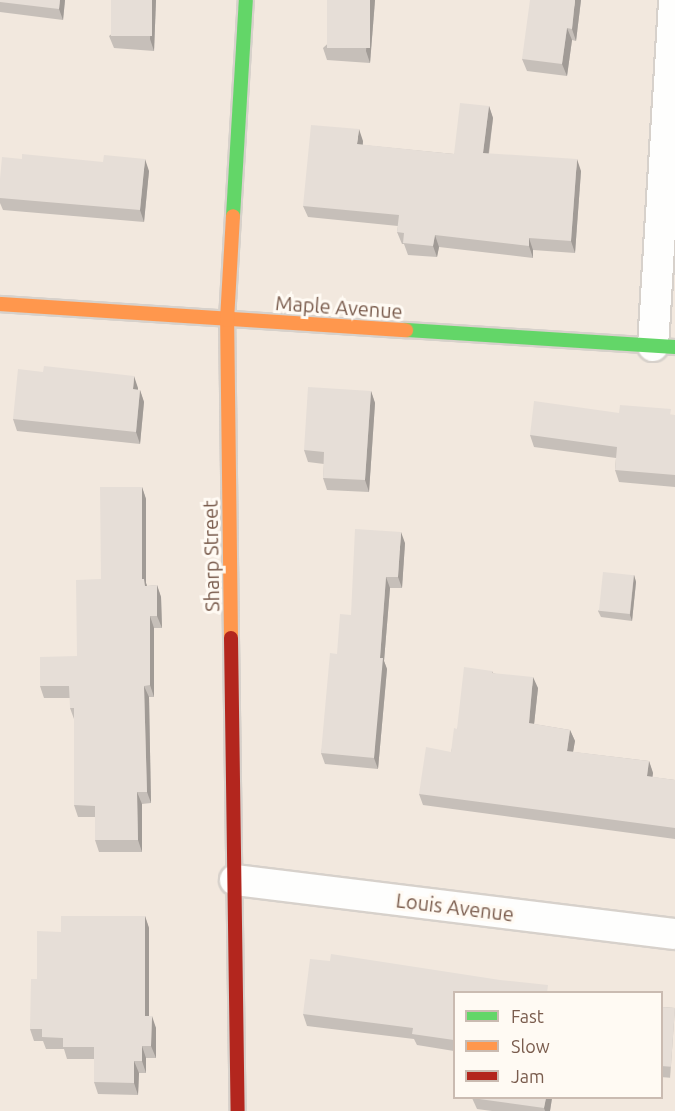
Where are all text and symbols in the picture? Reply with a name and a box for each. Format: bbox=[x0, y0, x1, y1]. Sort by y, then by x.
street label: Maple Avenue bbox=[275, 291, 403, 323]
street label: Sharp Street bbox=[198, 500, 224, 612]
street label: Louis Avenue bbox=[395, 888, 515, 926]
legend bbox=[453, 991, 663, 1099]
text: Fast bbox=[511, 1006, 544, 1026]
text: Slow bbox=[511, 1036, 550, 1056]
text: Jam bbox=[511, 1066, 545, 1086]

